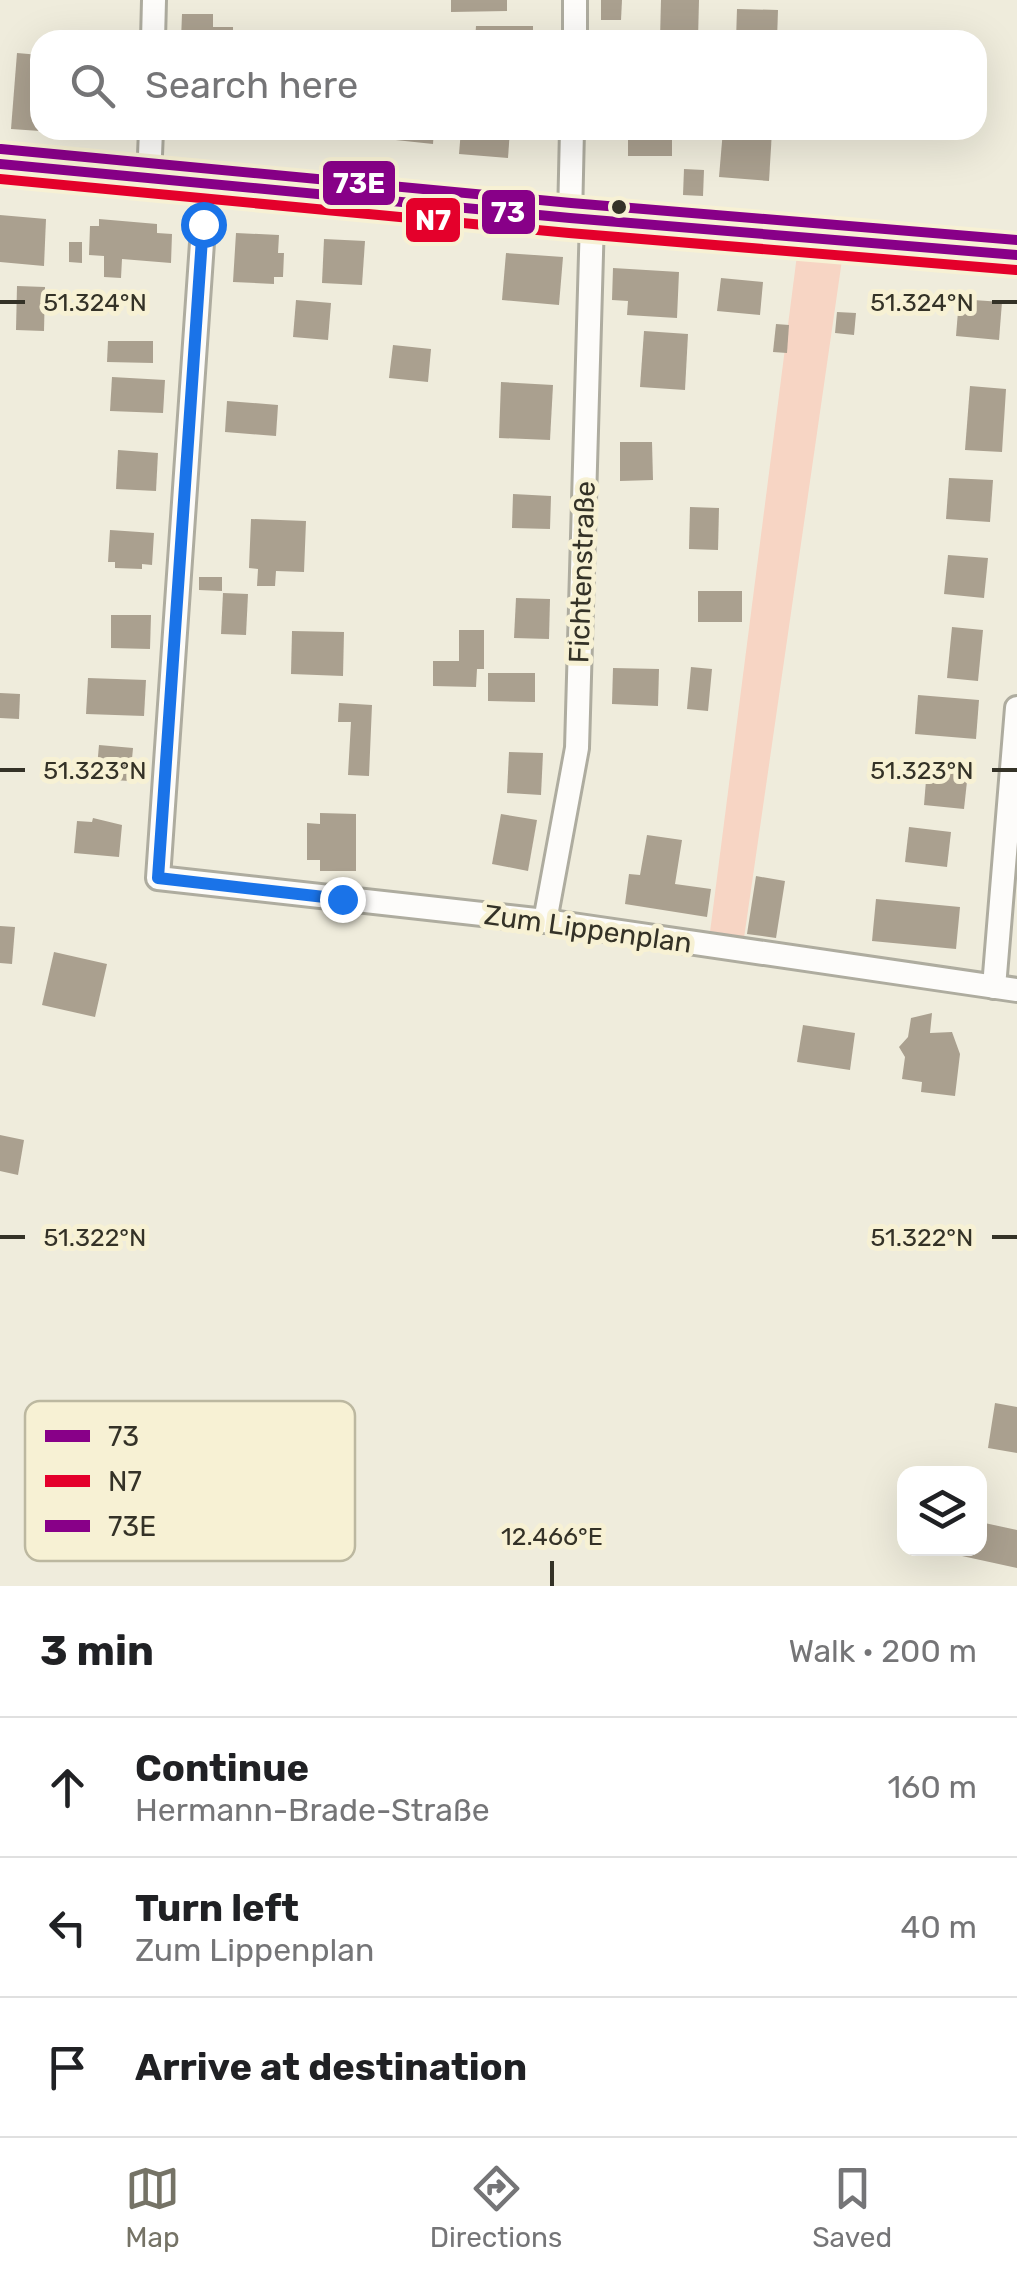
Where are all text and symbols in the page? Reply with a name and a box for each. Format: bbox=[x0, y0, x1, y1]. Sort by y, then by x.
search box bbox=[30, 30, 987, 140]
icon: search bbox=[65, 58, 120, 113]
text: Search here bbox=[145, 62, 358, 108]
line badge: 73E bbox=[321, 159, 397, 207]
text: 73E bbox=[333, 167, 385, 200]
line badge: 73 bbox=[480, 188, 537, 236]
line badge: N7 bbox=[404, 196, 462, 244]
text: 73 bbox=[491, 196, 525, 229]
unlabelled marker bbox=[609, 197, 629, 217]
route start bbox=[181, 202, 227, 248]
text: N7 bbox=[415, 204, 451, 237]
text: 51.324°N bbox=[43, 288, 147, 317]
text: 51.324°N bbox=[870, 288, 974, 317]
street label: Fichtenstraße bbox=[562, 480, 602, 664]
text: 51.323°N bbox=[43, 756, 147, 785]
text: 51.323°N bbox=[870, 756, 974, 785]
route end bbox=[320, 877, 366, 923]
street label: Zum Lippenplan bbox=[482, 898, 694, 960]
text: 51.322°N bbox=[44, 1223, 146, 1252]
text: 51.322°N bbox=[871, 1223, 973, 1252]
legend bbox=[25, 1401, 355, 1561]
text: 73 bbox=[108, 1420, 139, 1453]
text: N7 bbox=[108, 1465, 142, 1498]
map controls bbox=[897, 1466, 987, 1556]
button: layers bbox=[897, 1466, 987, 1556]
text: 73E bbox=[108, 1510, 156, 1543]
text: 12.466°E bbox=[501, 1522, 603, 1551]
text: 3 min bbox=[40, 1626, 154, 1676]
text: Walk · 200 m bbox=[788, 1632, 977, 1670]
text: Continue bbox=[135, 1745, 309, 1791]
icon: ahead bbox=[40, 1760, 95, 1815]
text: 160 m bbox=[887, 1768, 977, 1806]
text: Hermann-Brade-Straße bbox=[135, 1791, 490, 1829]
text: Turn left bbox=[135, 1885, 299, 1931]
icon: left bbox=[40, 1900, 95, 1955]
text: 40 m bbox=[901, 1908, 977, 1946]
text: Zum Lippenplan bbox=[135, 1931, 374, 1969]
icon: arrive bbox=[40, 2040, 95, 2095]
text: Arrive at destination bbox=[135, 2044, 527, 2090]
tab: Map bbox=[125, 2161, 180, 2254]
tab: Directions bbox=[430, 2161, 562, 2254]
tab: Saved bbox=[812, 2161, 892, 2254]

